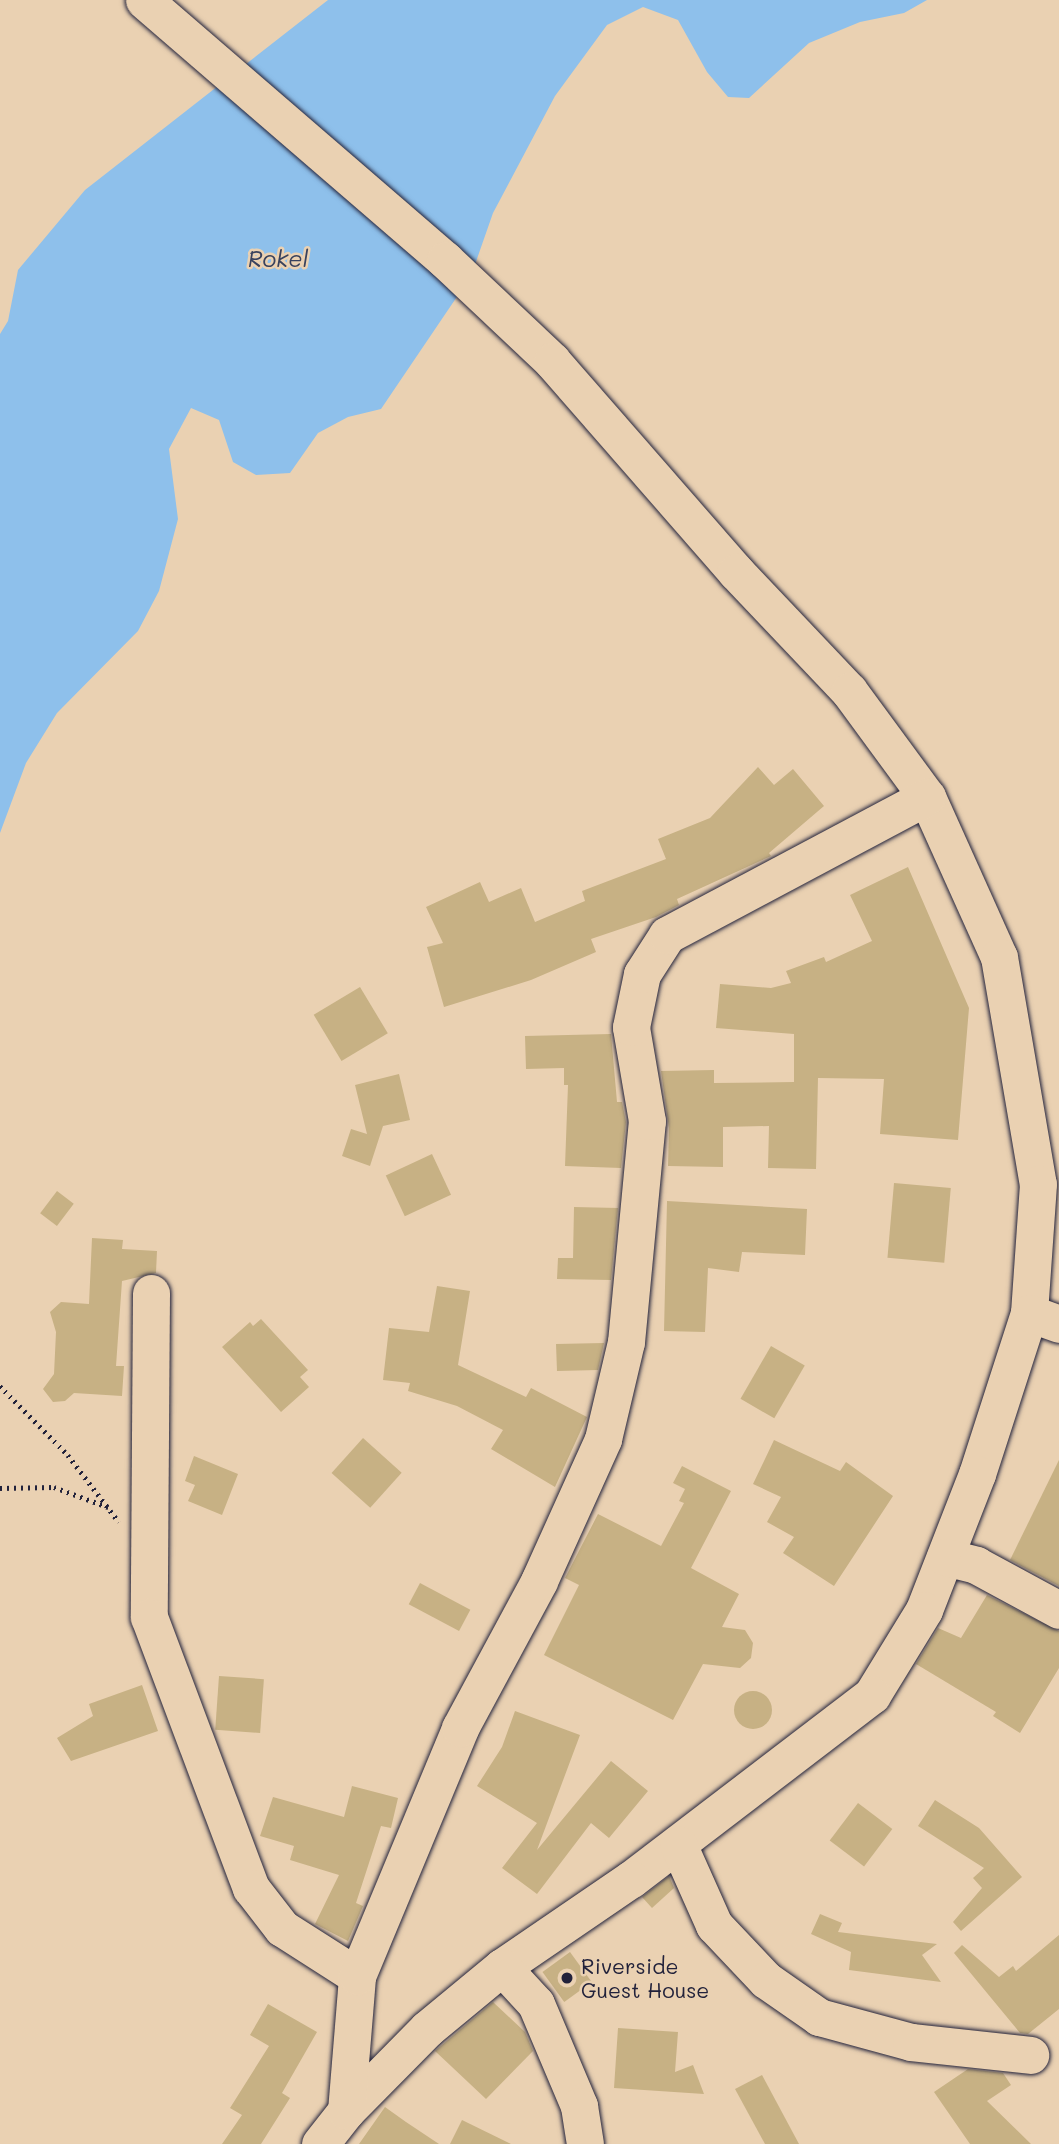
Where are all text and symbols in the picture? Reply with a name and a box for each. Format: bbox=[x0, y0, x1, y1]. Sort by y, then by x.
water label: Rokel bbox=[248, 244, 308, 272]
place label: Riverside Guest House bbox=[581, 1953, 709, 2003]
marker: Riverside Guest House bbox=[559, 1970, 575, 1986]

